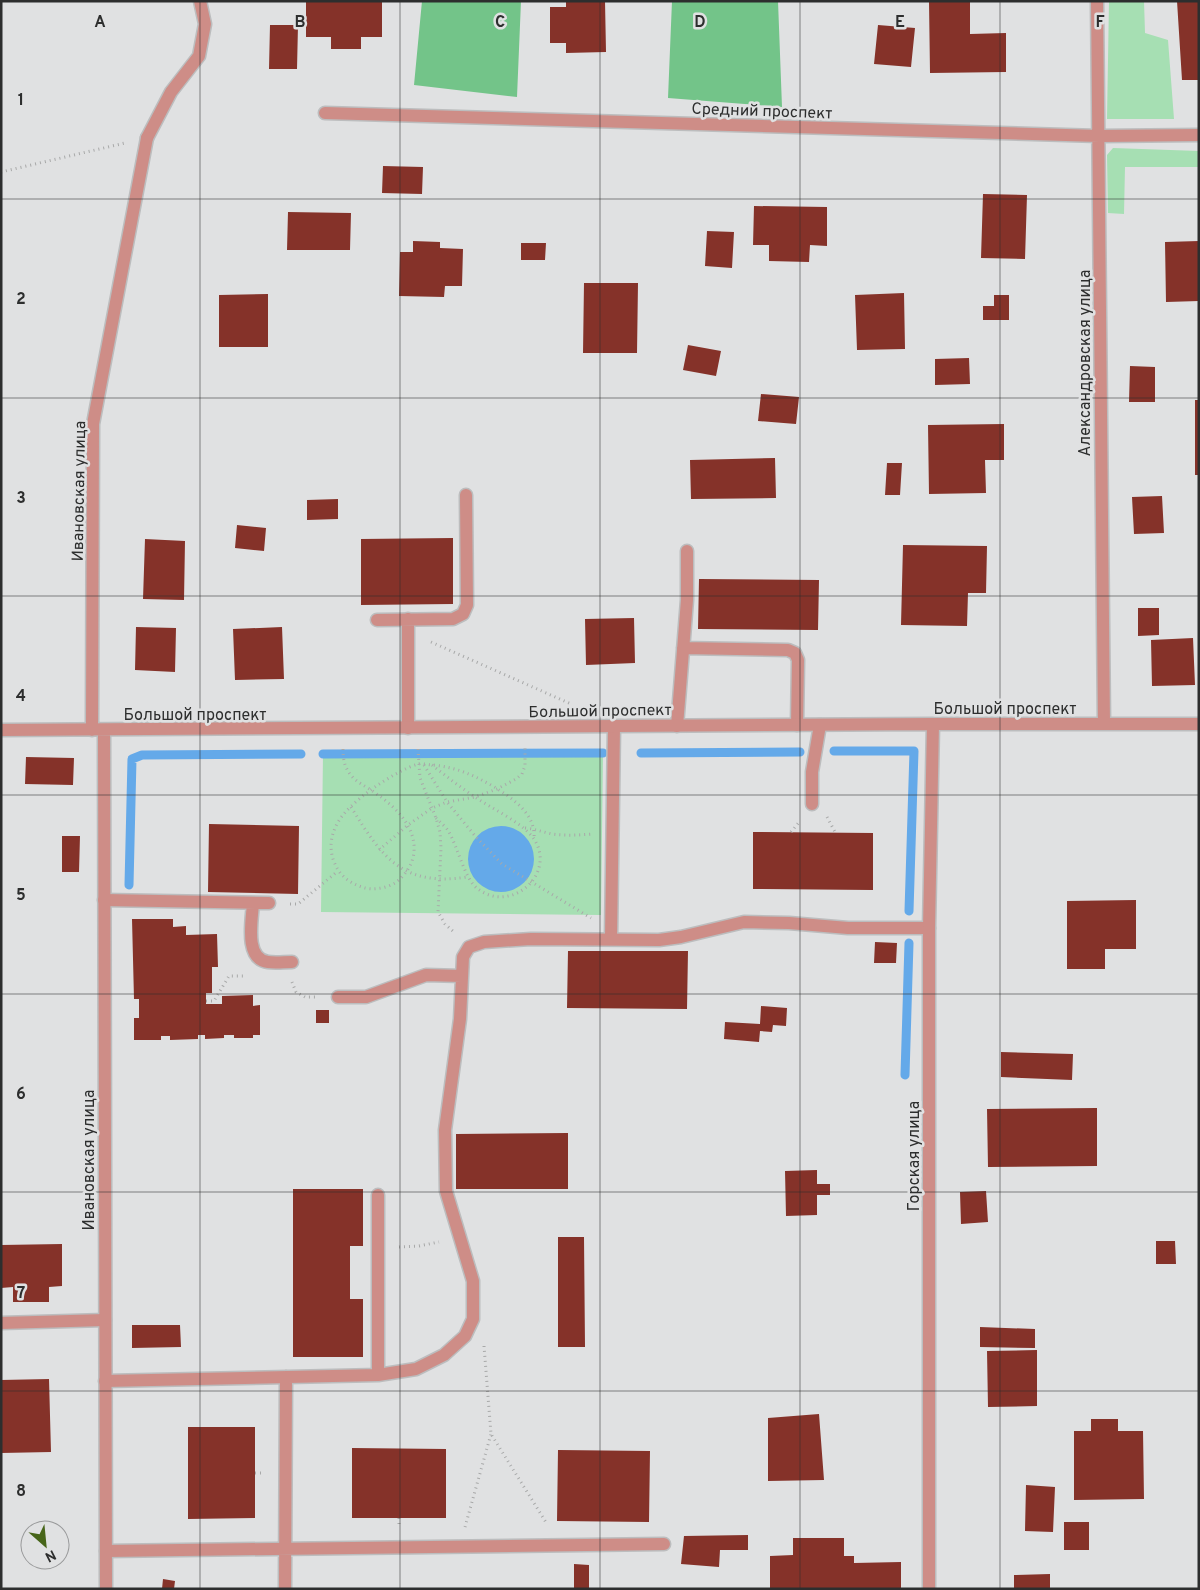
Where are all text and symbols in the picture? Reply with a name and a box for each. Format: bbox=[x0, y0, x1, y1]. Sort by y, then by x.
text: A bbox=[94, 13, 106, 33]
text: B bbox=[294, 13, 306, 33]
text: C bbox=[495, 13, 505, 33]
text: D bbox=[694, 13, 706, 33]
text: E bbox=[895, 13, 905, 33]
text: F bbox=[1095, 13, 1105, 33]
text: 1 bbox=[18, 91, 24, 111]
street label: Средний проспект bbox=[691, 100, 833, 124]
street label: Александровская улица bbox=[1076, 270, 1096, 457]
text: 2 bbox=[16, 290, 26, 310]
street label: Ивановская улица bbox=[69, 420, 91, 562]
text: 3 bbox=[16, 489, 26, 509]
text: 4 bbox=[16, 687, 26, 707]
street label: Большой проспект bbox=[933, 700, 1077, 720]
street label: Большой проспект bbox=[528, 701, 672, 723]
street label: Большой проспект bbox=[123, 706, 267, 726]
text: 5 bbox=[16, 886, 26, 906]
text: 6 bbox=[16, 1085, 26, 1105]
street label: Ивановская улица bbox=[80, 1090, 100, 1230]
street label: Горская улица bbox=[905, 1101, 925, 1211]
text: 7 bbox=[17, 1284, 25, 1304]
text: 8 bbox=[16, 1482, 26, 1502]
north arrow bbox=[20, 1520, 70, 1570]
text: N bbox=[42, 1545, 59, 1565]

